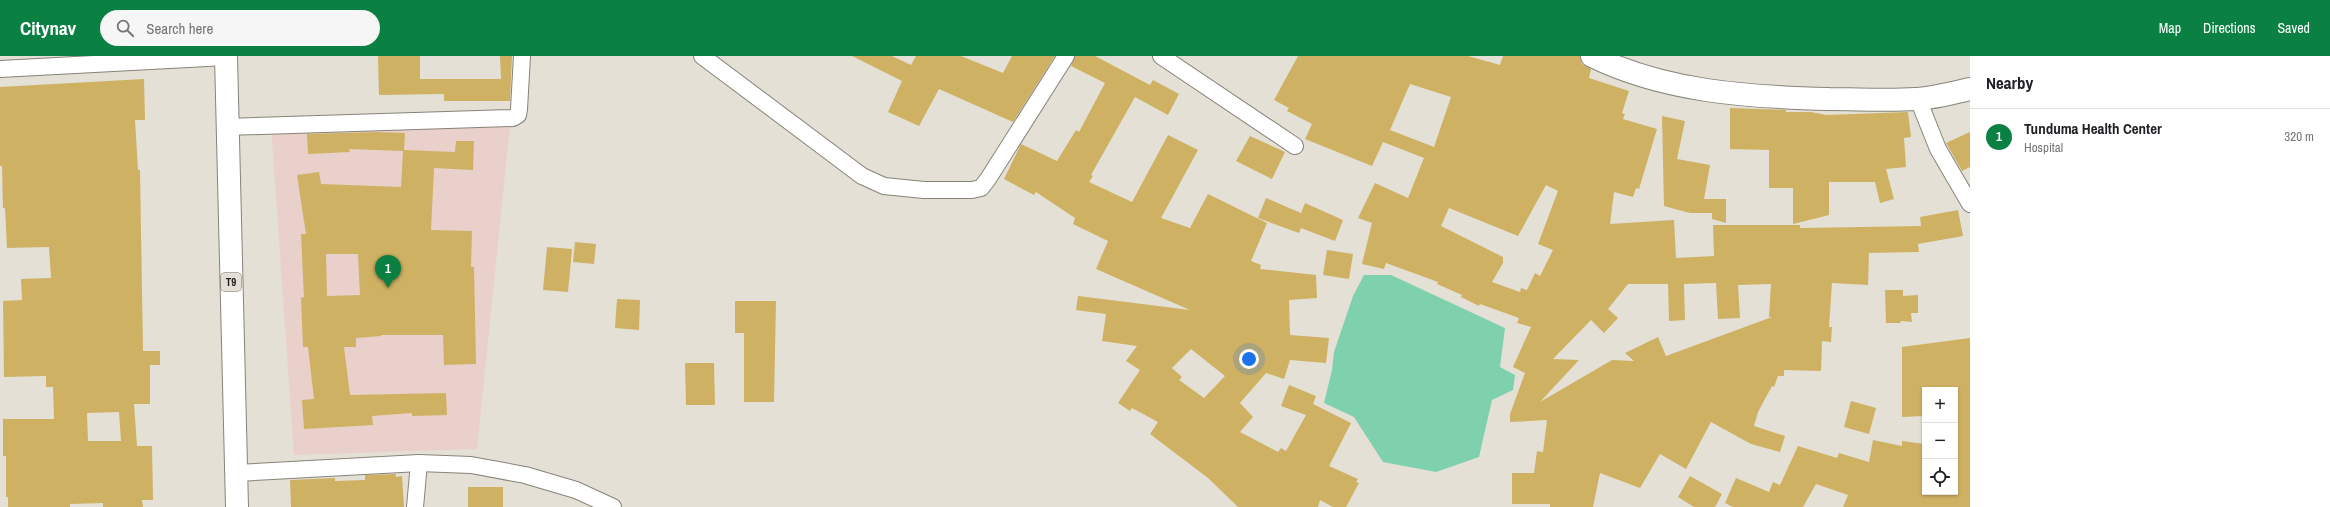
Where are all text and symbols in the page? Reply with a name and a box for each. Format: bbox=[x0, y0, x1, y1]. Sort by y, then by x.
search box bbox=[100, 10, 380, 46]
text: Citynav bbox=[20, 15, 76, 41]
icon: search bbox=[114, 17, 136, 39]
text: Search here bbox=[146, 18, 213, 39]
text: Map bbox=[2159, 19, 2181, 37]
text: Directions bbox=[2203, 19, 2255, 37]
text: Saved bbox=[2277, 19, 2310, 37]
text: Nearby bbox=[1986, 71, 2033, 94]
text: Tunduma Health Center bbox=[2024, 118, 2162, 139]
text: 1 bbox=[1996, 128, 2002, 145]
text: 320 m bbox=[2284, 128, 2314, 145]
text: Hospital bbox=[2024, 139, 2063, 156]
pin: 1 bbox=[375, 255, 401, 288]
road number: T9 bbox=[221, 273, 241, 291]
your location bbox=[1239, 349, 1259, 369]
map controls bbox=[1922, 387, 1958, 495]
button: + bbox=[1922, 387, 1958, 423]
button: − bbox=[1922, 423, 1958, 459]
button: locate bbox=[1922, 459, 1958, 495]

